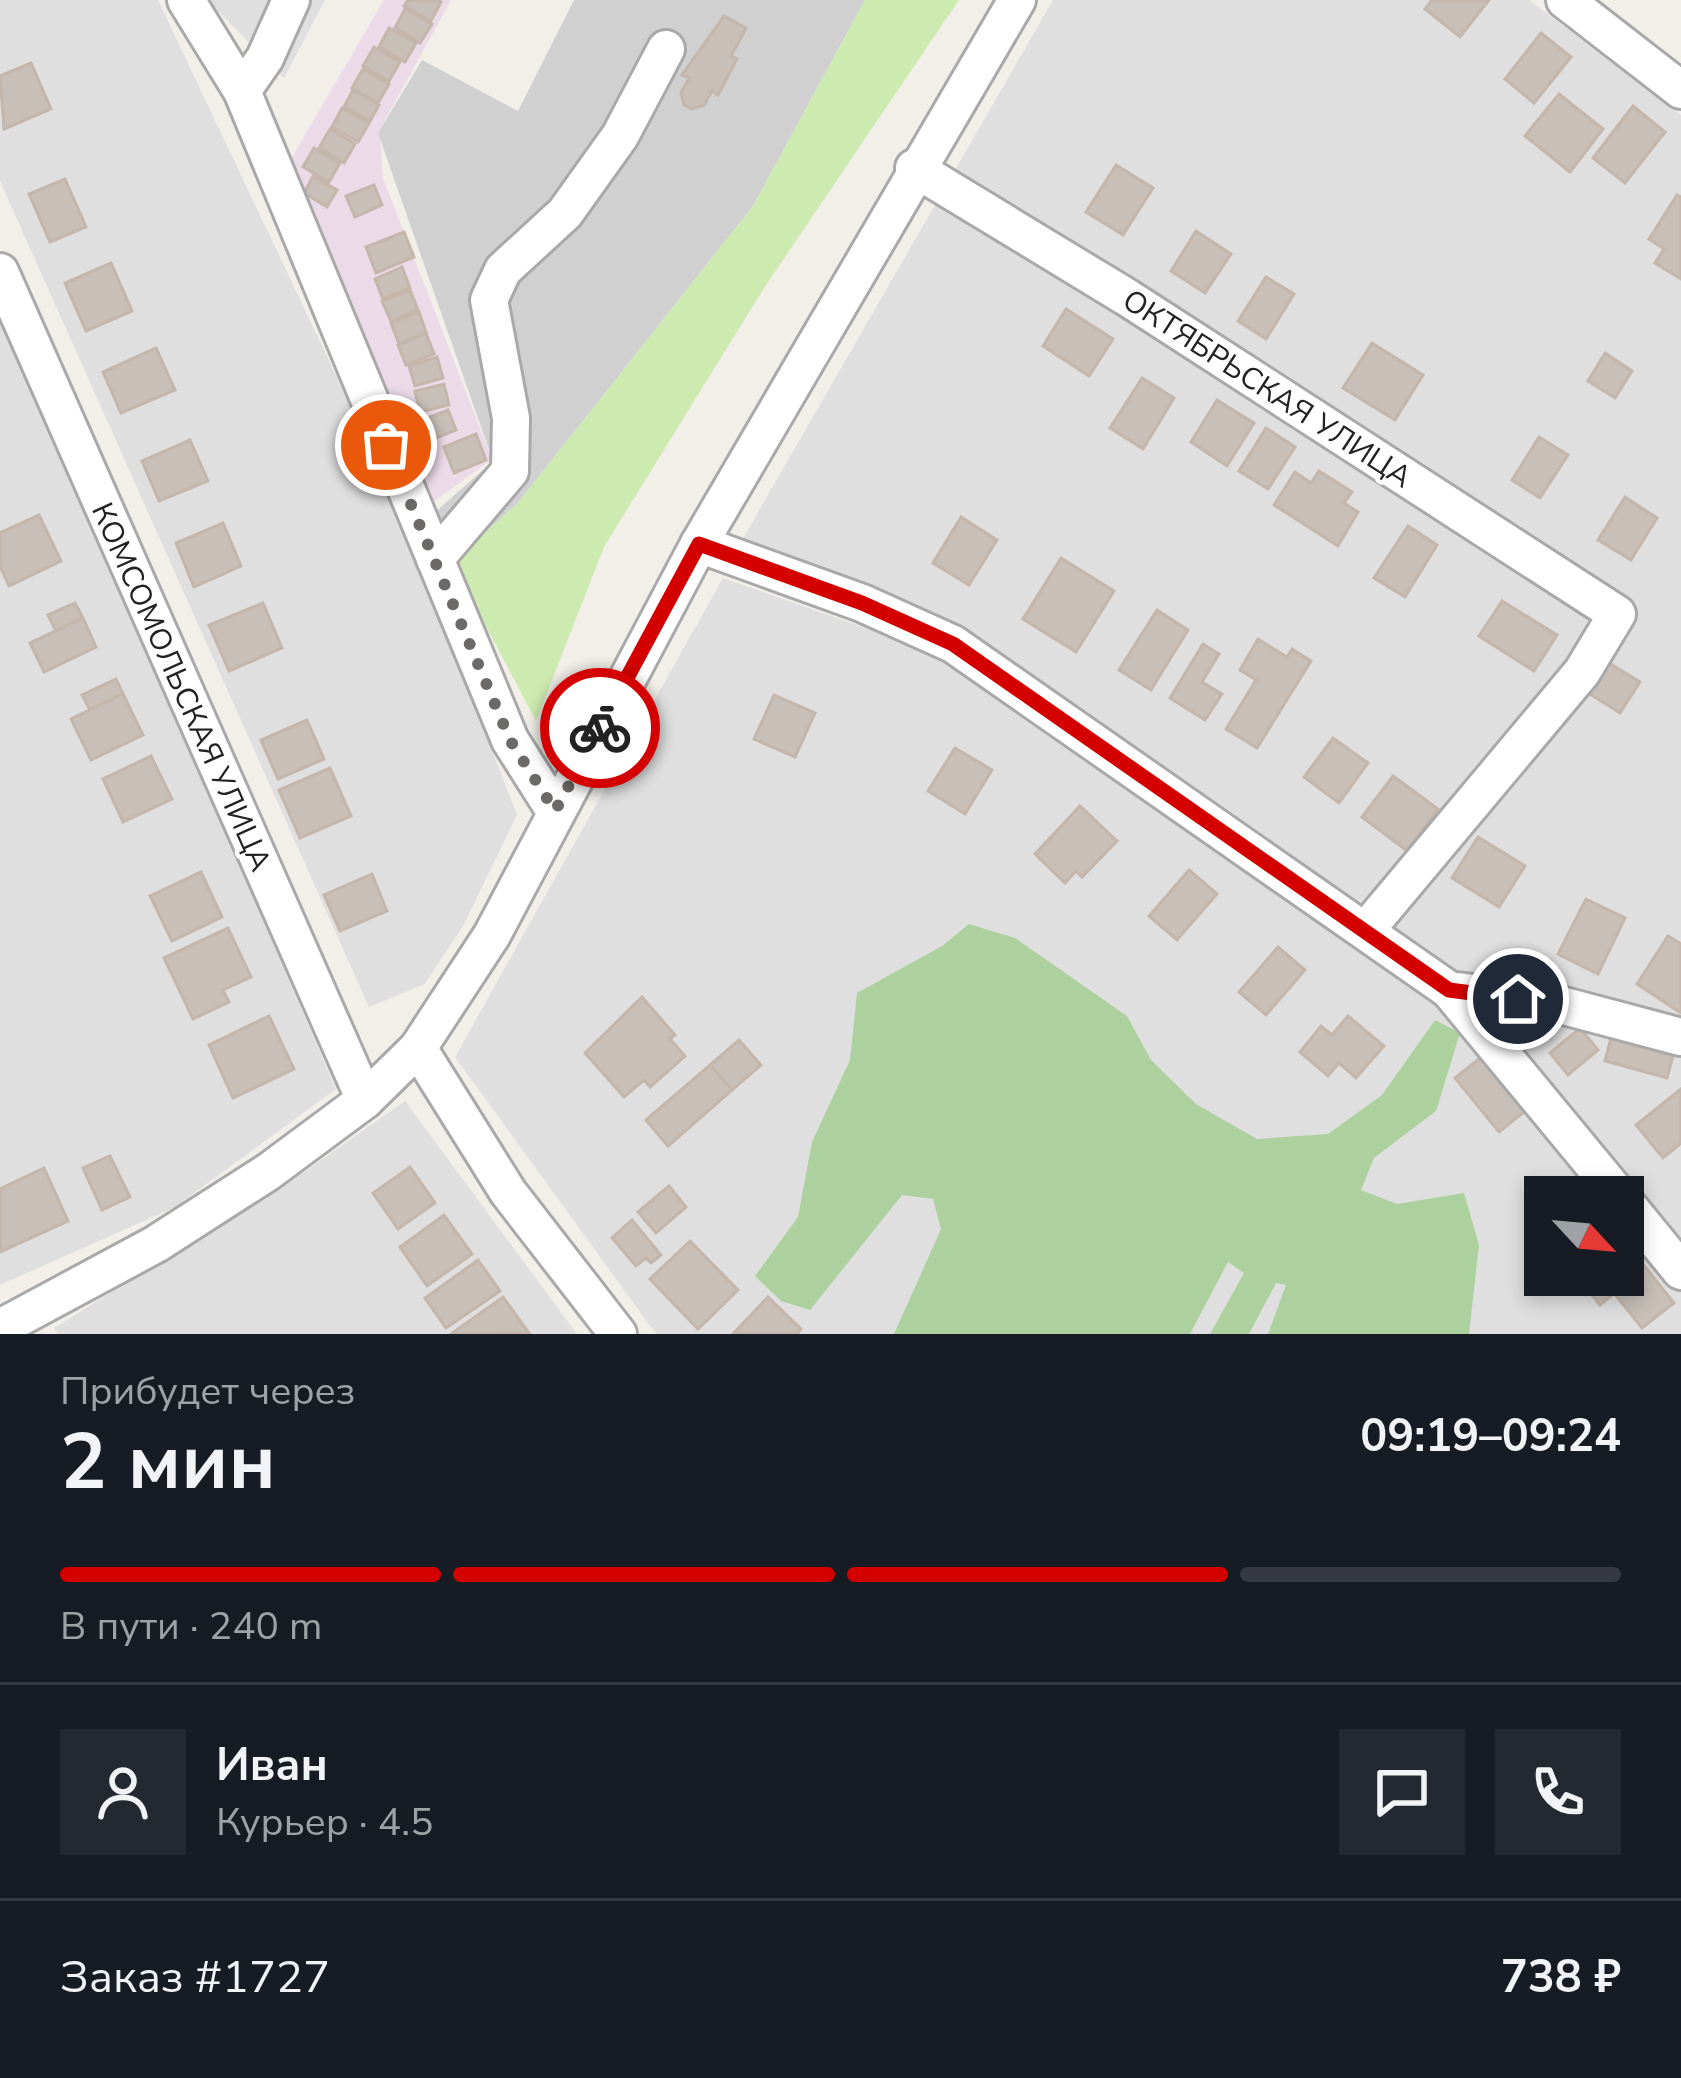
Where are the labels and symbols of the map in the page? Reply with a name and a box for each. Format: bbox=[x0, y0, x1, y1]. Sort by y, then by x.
street label: ОКТЯБРЬСКАЯ УЛИЦА bbox=[1115, 280, 1420, 498]
pin bbox=[335, 394, 437, 496]
street label: КОМСОМОЛЬСКАЯ УЛИЦА bbox=[81, 496, 281, 878]
courier bbox=[540, 668, 660, 788]
pin bbox=[1467, 948, 1569, 1050]
north arrow bbox=[1524, 1176, 1644, 1296]

